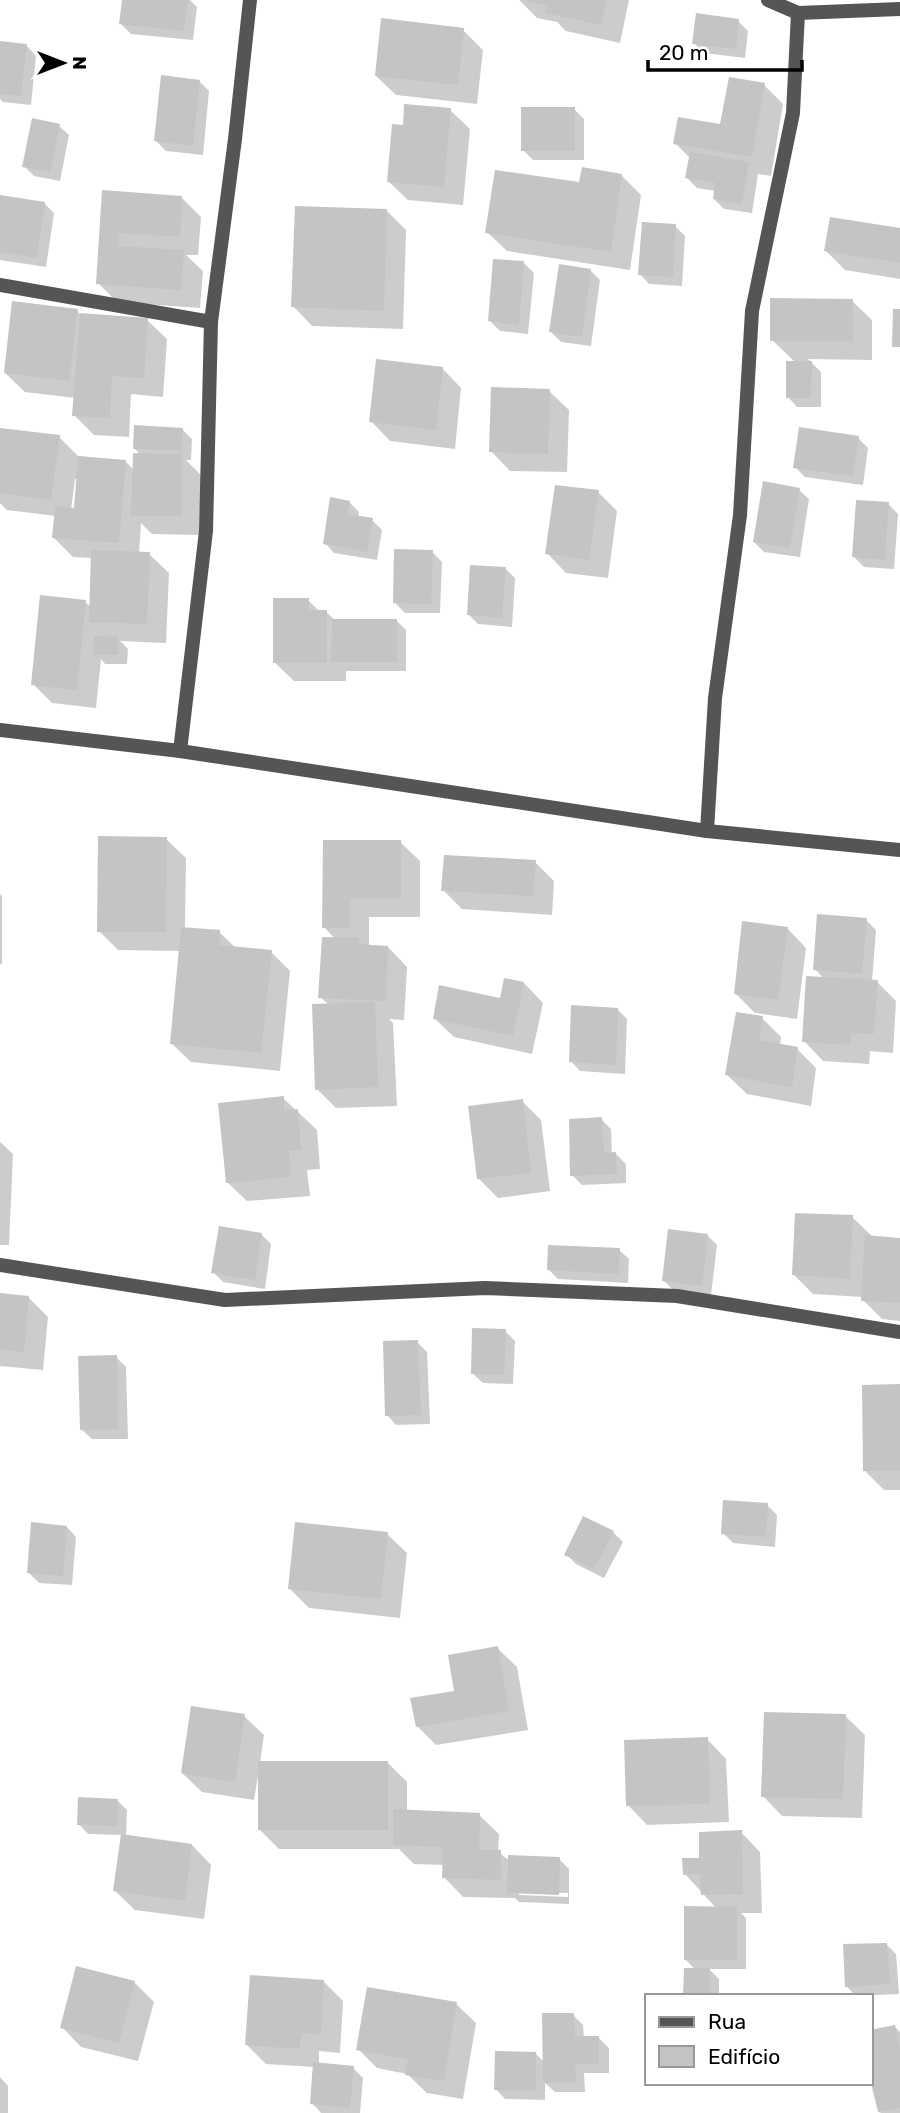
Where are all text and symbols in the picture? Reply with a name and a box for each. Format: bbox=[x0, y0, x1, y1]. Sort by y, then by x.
north arrow bbox=[28, 28, 98, 98]
scale bar bbox=[648, 28, 802, 72]
text: 20 m bbox=[659, 40, 708, 65]
text: N bbox=[68, 56, 91, 70]
legend bbox=[645, 1994, 872, 2085]
text: Rua bbox=[708, 2009, 746, 2034]
text: Edifício bbox=[708, 2044, 780, 2069]

